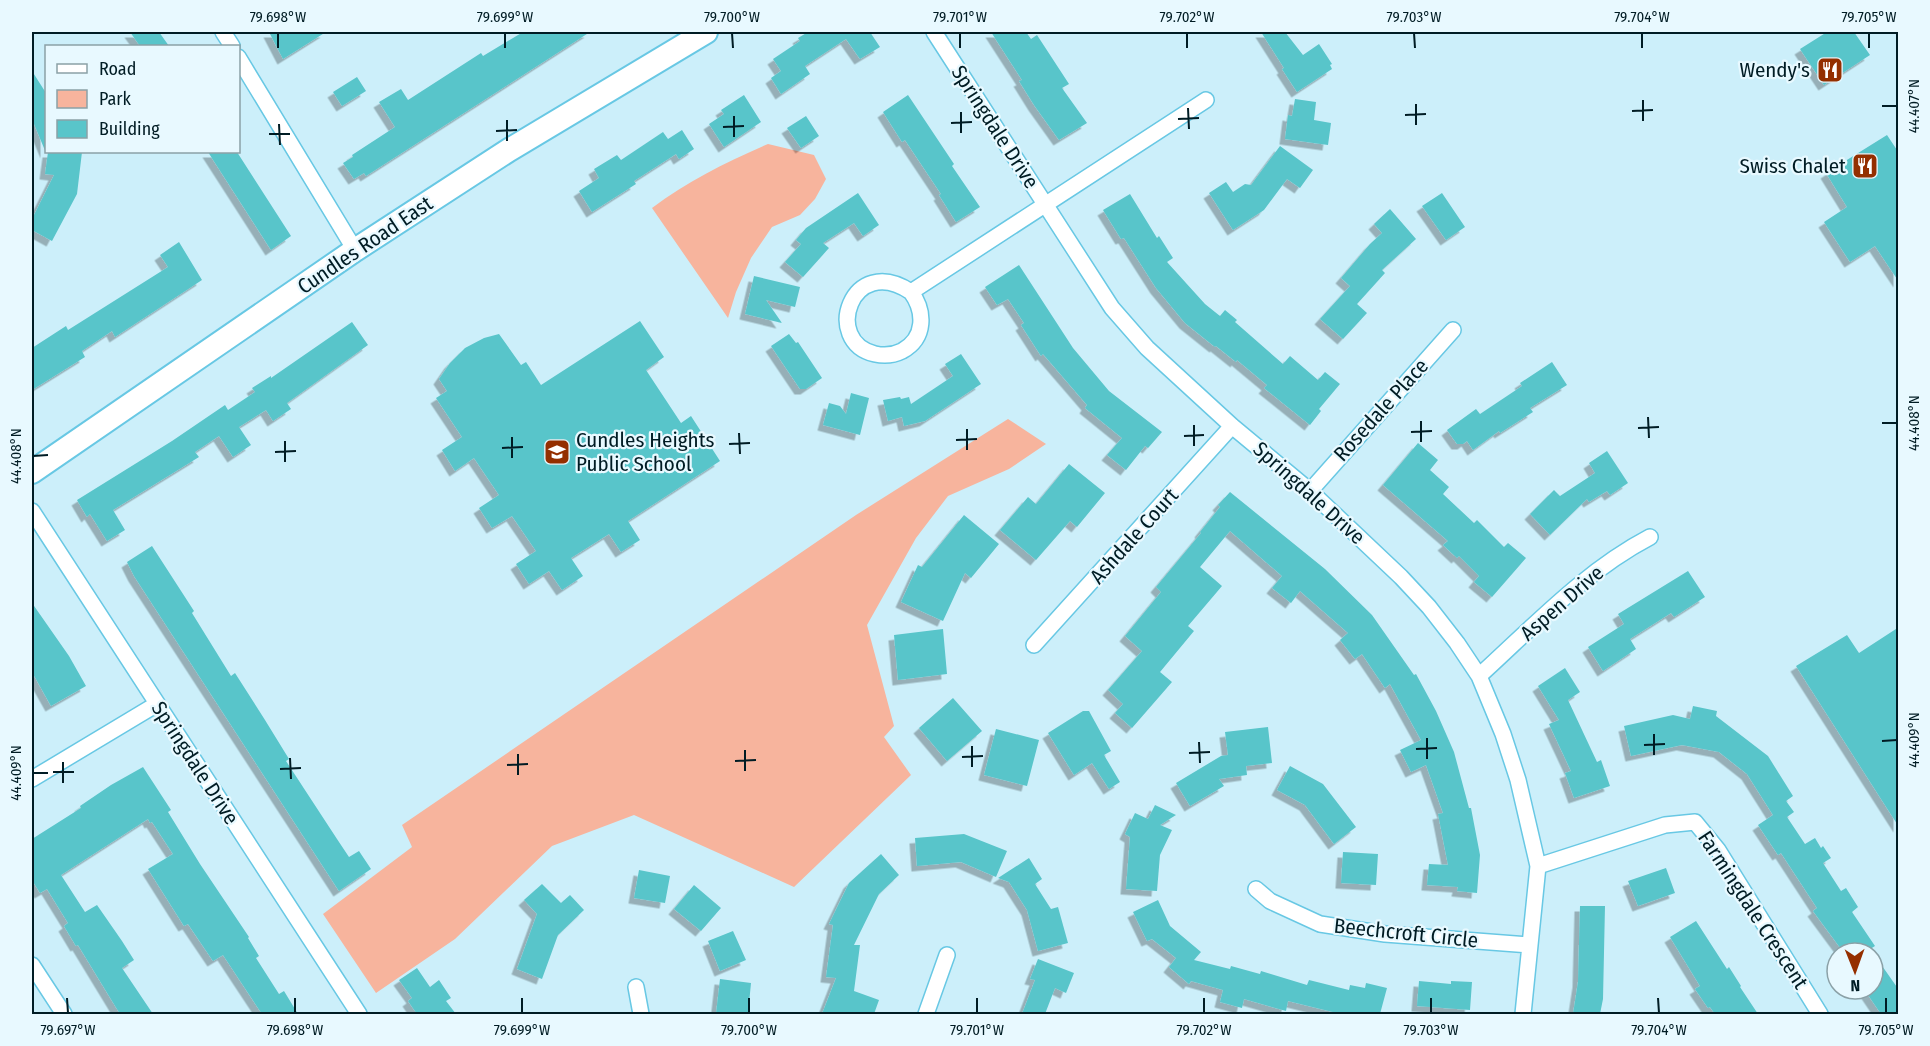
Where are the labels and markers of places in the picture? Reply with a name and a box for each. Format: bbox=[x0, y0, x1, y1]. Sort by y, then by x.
restaurant icon: Wendy's bbox=[1815, 55, 1845, 85]
place label: Wendy's bbox=[1739, 57, 1810, 83]
restaurant icon: Swiss Chalet bbox=[1850, 151, 1880, 181]
place label: Swiss Chalet bbox=[1740, 153, 1846, 179]
place label: Cundles Heights Public School bbox=[576, 427, 715, 477]
school or university icon: Cundles Heights Public School bbox=[542, 437, 572, 467]

